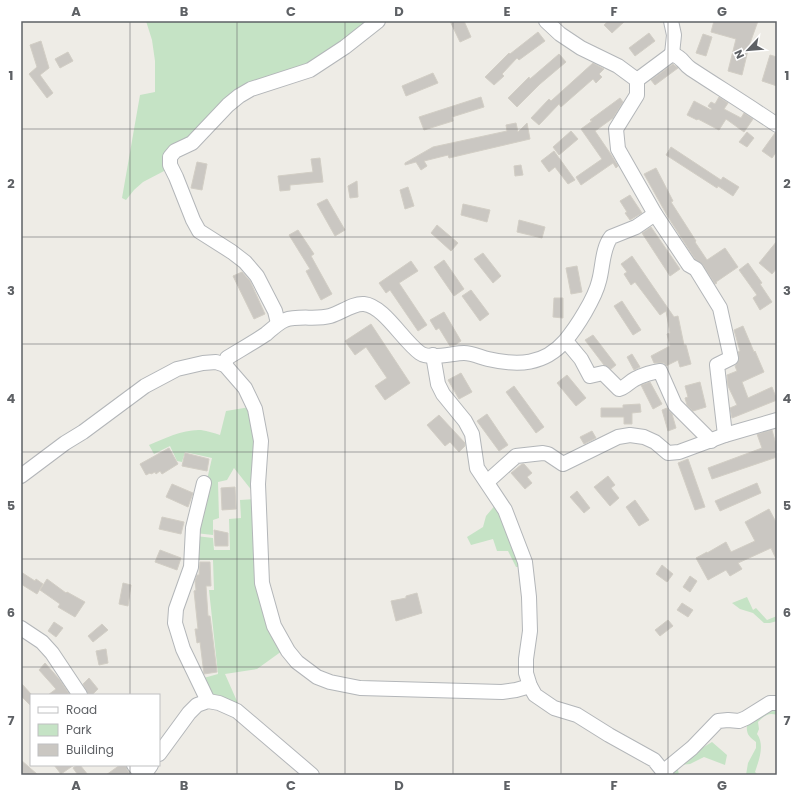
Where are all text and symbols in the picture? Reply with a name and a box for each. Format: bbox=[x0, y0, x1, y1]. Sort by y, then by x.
text: A bbox=[71, 2, 81, 21]
text: B bbox=[180, 2, 189, 21]
text: C bbox=[286, 2, 296, 21]
text: D bbox=[394, 2, 404, 21]
text: E bbox=[503, 2, 511, 21]
text: F bbox=[610, 2, 618, 21]
text: G bbox=[717, 2, 727, 21]
north arrow bbox=[728, 30, 768, 70]
text: N bbox=[730, 47, 748, 62]
text: 1 bbox=[9, 66, 13, 85]
text: 1 bbox=[785, 66, 789, 85]
text: 2 bbox=[7, 174, 15, 193]
text: 2 bbox=[783, 174, 791, 193]
text: 3 bbox=[7, 281, 15, 300]
text: 3 bbox=[783, 281, 791, 300]
text: 4 bbox=[7, 389, 16, 408]
text: 4 bbox=[783, 389, 792, 408]
text: 5 bbox=[7, 496, 15, 515]
text: 5 bbox=[783, 496, 791, 515]
text: 6 bbox=[7, 603, 15, 622]
text: 6 bbox=[783, 603, 791, 622]
legend bbox=[30, 694, 160, 766]
text: Road bbox=[66, 701, 97, 718]
text: 7 bbox=[8, 711, 15, 730]
text: 7 bbox=[784, 711, 791, 730]
text: Park bbox=[66, 721, 93, 738]
text: Building bbox=[66, 741, 114, 758]
text: A bbox=[71, 776, 81, 795]
text: B bbox=[180, 776, 189, 795]
text: C bbox=[286, 776, 296, 795]
text: D bbox=[394, 776, 404, 795]
text: E bbox=[503, 776, 511, 795]
text: F bbox=[610, 776, 618, 795]
text: G bbox=[717, 776, 727, 795]

